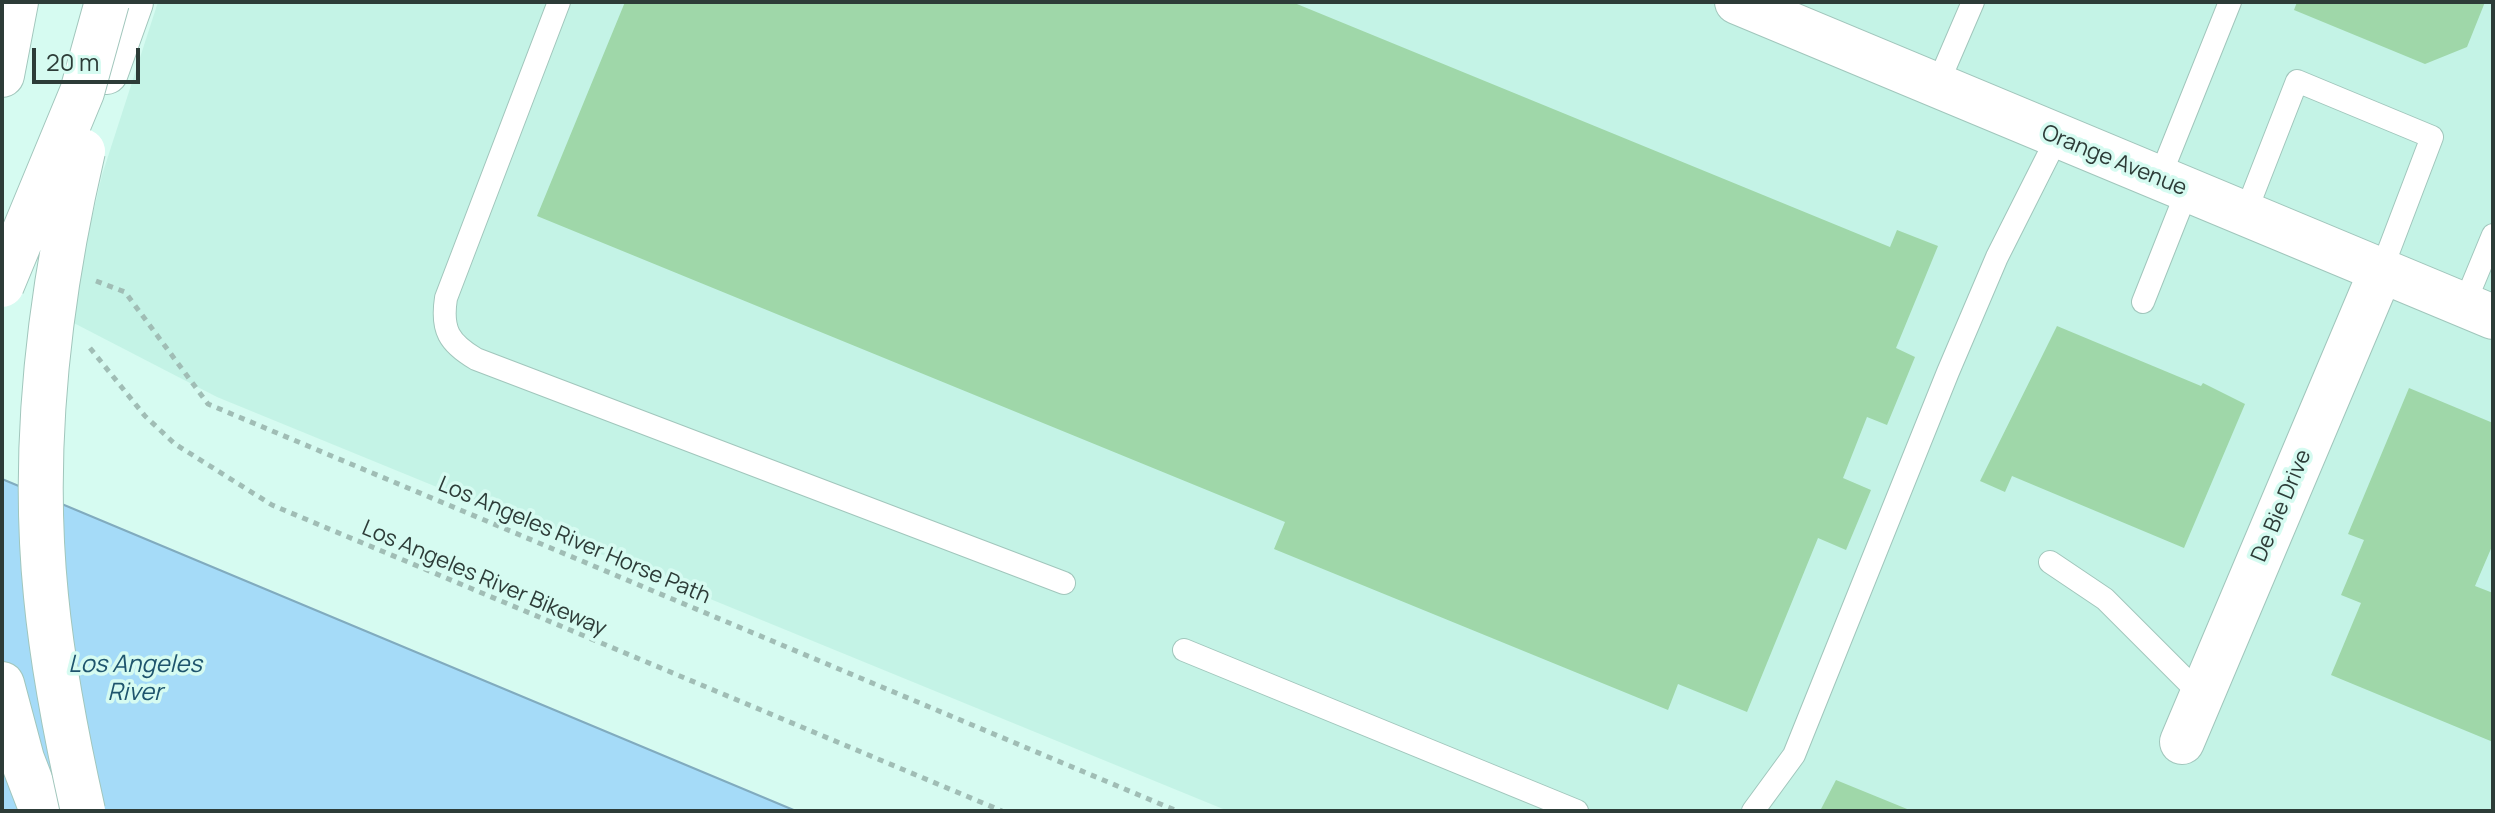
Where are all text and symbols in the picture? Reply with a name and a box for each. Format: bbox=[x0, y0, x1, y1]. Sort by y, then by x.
scale bar bbox=[36, 32, 144, 82]
text: 20 m bbox=[46, 45, 99, 78]
street label: Orange Avenue bbox=[2038, 120, 2190, 202]
street label: De Bie Drive bbox=[2247, 446, 2317, 566]
street label: Los Angeles River Horse Path bbox=[434, 472, 714, 610]
street label: Los Angeles River Bikeway bbox=[358, 515, 610, 643]
water label: Los Angeles River bbox=[68, 651, 202, 707]

